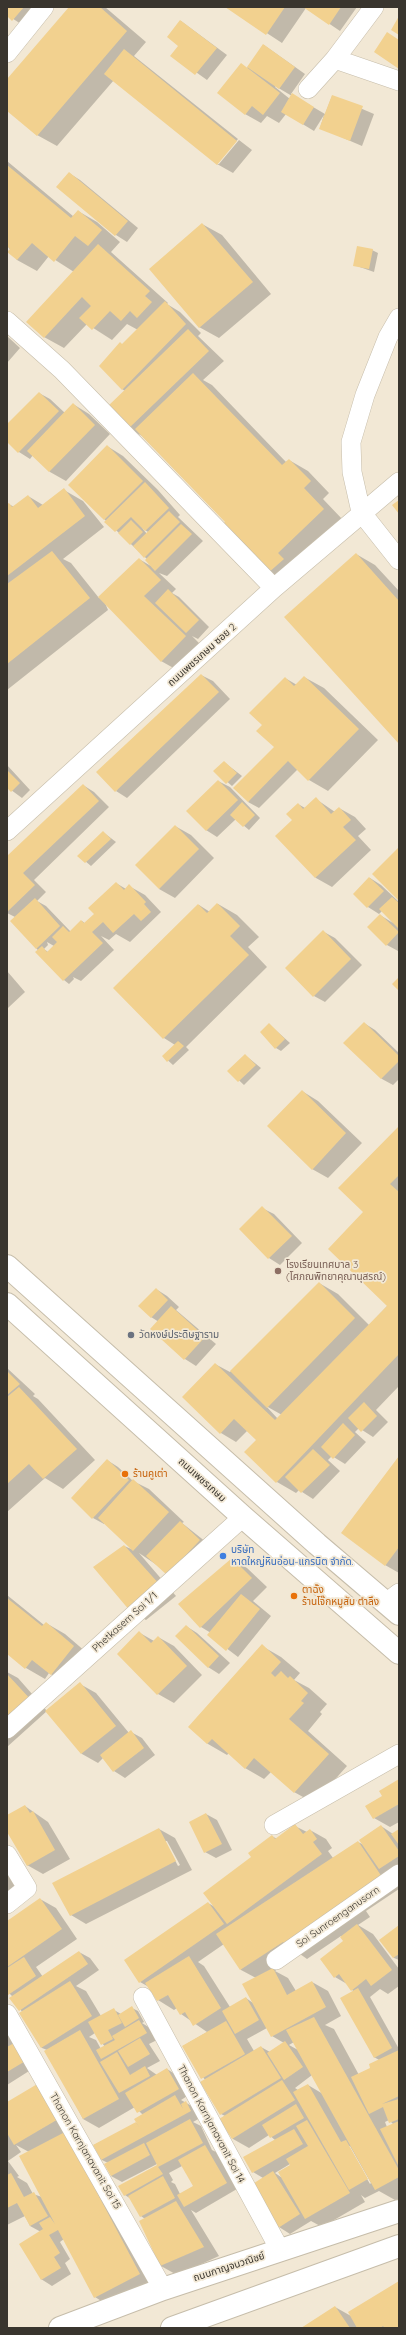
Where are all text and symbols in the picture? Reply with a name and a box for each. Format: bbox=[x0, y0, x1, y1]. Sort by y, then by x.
street label: ถนนเพชรเกษม ซอย 2 bbox=[165, 621, 239, 689]
place label: โรงเรียนเทศบาล 3 (โศภณพิทยาคุณานุสรณ์) bbox=[286, 1259, 386, 1282]
marker: โรงเรียนเทศบาล 3 (โศภณพิทยาคุณานุสรณ์) bbox=[273, 1266, 283, 1276]
place label: วัดหงษ์ประดิษฐาราม bbox=[139, 1329, 219, 1341]
marker: วัดหงษ์ประดิษฐาราม bbox=[126, 1330, 136, 1340]
street label: ถนนเพชรเกษม bbox=[176, 1456, 228, 1504]
place label: ร้านคูเต่า bbox=[133, 1468, 167, 1480]
marker: ร้านคูเต่า bbox=[120, 1469, 130, 1479]
place label: บริษัท หาดใหญ่หินอ่อน-แกรนิต จำกัด. bbox=[231, 1544, 354, 1568]
marker: บริษัท หาดใหญ่หินอ่อน-แกรนิต จำกัด. bbox=[218, 1551, 228, 1561]
place label: ตาฉั้ง ร้านโจ๊กหมูสับ ตำลึง bbox=[302, 1584, 379, 1608]
street label: Phetkasem Soi 1/1 bbox=[90, 1590, 160, 1654]
marker: ตาฉั้ง ร้านโจ๊กหมูสับ ตำลึง bbox=[289, 1591, 299, 1601]
street label: Soi Sunroenganusorn bbox=[294, 1884, 382, 1950]
street label: Thanon Karnjanavanit Soi 14 bbox=[175, 2063, 247, 2185]
street label: Thanon Karnjanavanit Soi 15 bbox=[47, 2091, 123, 2211]
street label: ถนนกาญจนวณิชย์ bbox=[192, 2250, 266, 2284]

